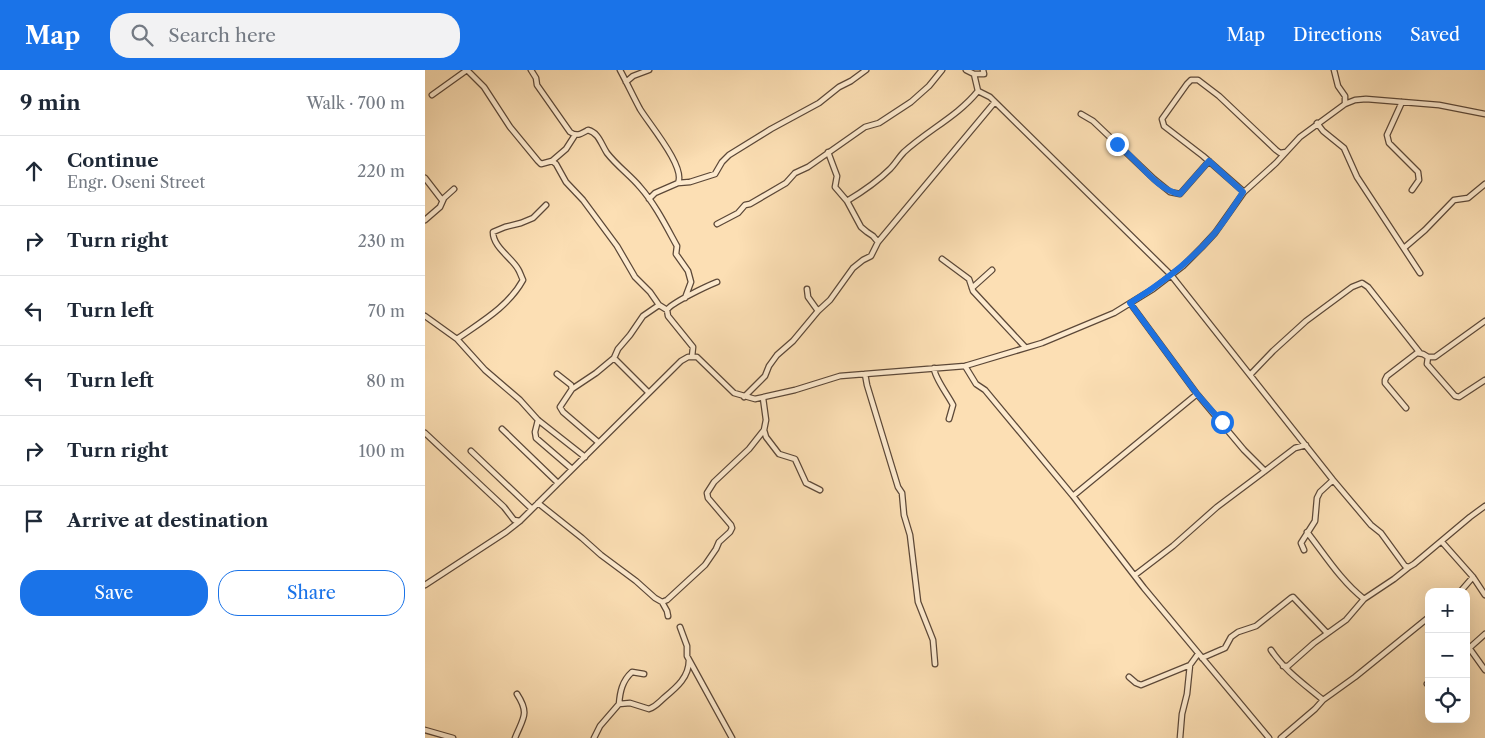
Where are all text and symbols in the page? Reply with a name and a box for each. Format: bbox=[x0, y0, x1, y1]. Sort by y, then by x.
search box bbox=[110, 13, 460, 58]
text: Map bbox=[25, 21, 80, 50]
icon: search bbox=[128, 21, 156, 49]
text: Search here bbox=[168, 24, 276, 47]
text: Map bbox=[1226, 24, 1265, 46]
text: Directions bbox=[1293, 24, 1382, 46]
text: Saved bbox=[1410, 24, 1460, 46]
text: 9 min bbox=[20, 90, 81, 115]
text: Walk · 700 m bbox=[306, 93, 405, 113]
route end bbox=[1106, 133, 1129, 156]
text: Continue bbox=[67, 149, 159, 172]
icon: ahead bbox=[20, 157, 48, 185]
text: 220 m bbox=[357, 161, 405, 181]
text: Engr. Oseni Street bbox=[67, 172, 205, 192]
icon: right bbox=[20, 227, 48, 255]
text: Turn right bbox=[67, 229, 168, 252]
text: 230 m bbox=[358, 231, 405, 251]
icon: left bbox=[20, 297, 48, 325]
text: Turn left bbox=[67, 299, 154, 322]
text: 70 m bbox=[368, 301, 405, 321]
icon: left bbox=[20, 367, 48, 395]
text: Turn left bbox=[67, 369, 154, 392]
text: 80 m bbox=[366, 371, 405, 391]
route start bbox=[1211, 411, 1234, 434]
icon: right bbox=[20, 437, 48, 465]
text: Turn right bbox=[67, 439, 168, 462]
text: 100 m bbox=[359, 441, 405, 461]
icon: arrive bbox=[20, 507, 48, 535]
text: Arrive at destination bbox=[67, 509, 268, 532]
button: Save bbox=[20, 570, 208, 616]
button: Share bbox=[218, 570, 405, 616]
map controls bbox=[1425, 588, 1470, 723]
button: + bbox=[1425, 588, 1470, 633]
button: − bbox=[1425, 633, 1470, 678]
button: locate bbox=[1425, 678, 1470, 723]

